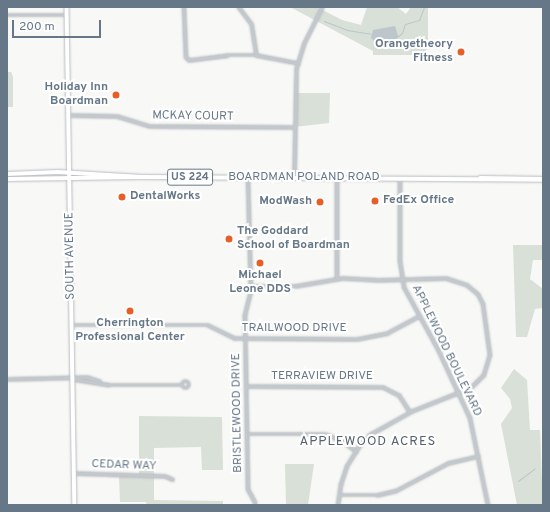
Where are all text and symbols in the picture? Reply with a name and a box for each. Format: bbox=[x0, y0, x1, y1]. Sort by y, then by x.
scale bar bbox=[14, 12, 103, 38]
text: 200 m bbox=[19, 19, 55, 35]
place label: Orangetheory Fitness bbox=[375, 38, 453, 66]
marker: Orangetheory Fitness bbox=[456, 47, 466, 57]
place label: Holiday Inn Boardman bbox=[45, 81, 108, 109]
marker: Holiday Inn Boardman bbox=[111, 90, 121, 100]
street label: MCKAY COURT bbox=[152, 109, 234, 125]
road number: US 224 bbox=[167, 168, 213, 186]
street label: BOARDMAN POLAND ROAD bbox=[228, 171, 380, 185]
place label: DentalWorks bbox=[130, 190, 200, 204]
marker: DentalWorks bbox=[117, 192, 127, 202]
place label: FedEx Office bbox=[383, 194, 454, 208]
place label: ModWash bbox=[259, 195, 312, 209]
marker: FedEx Office bbox=[370, 196, 380, 206]
marker: ModWash bbox=[315, 197, 325, 207]
street label: SOUTH AVENUE bbox=[63, 212, 79, 300]
place label: The Goddard School of Boardman bbox=[237, 225, 350, 253]
marker: The Goddard School of Boardman bbox=[224, 234, 234, 244]
marker: Michael Leone DDS bbox=[255, 258, 265, 268]
place label: Michael Leone DDS bbox=[229, 269, 291, 297]
street label: APPLEWOOD BOULEVARD bbox=[408, 283, 484, 419]
marker: Cherrington Professional Center bbox=[125, 306, 135, 316]
place label: Cherrington Professional Center bbox=[75, 317, 185, 345]
street label: TRAILWOOD DRIVE bbox=[241, 322, 347, 336]
street label: BRISTLEWOOD DRIVE bbox=[230, 353, 246, 473]
street label: TERRAVIEW DRIVE bbox=[271, 370, 373, 384]
district label: APPLEWOOD ACRES bbox=[299, 434, 437, 450]
street label: CEDAR WAY bbox=[91, 458, 157, 474]

